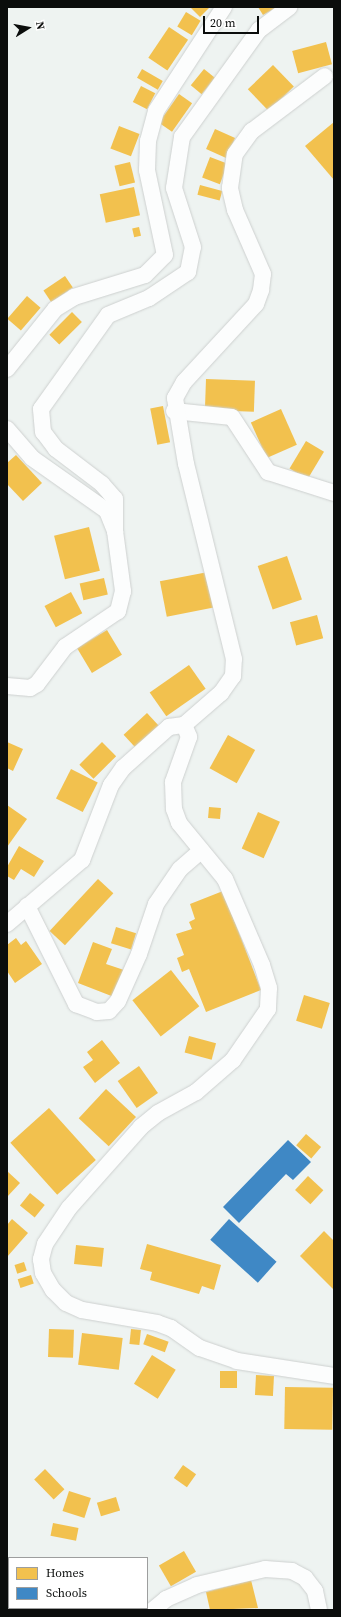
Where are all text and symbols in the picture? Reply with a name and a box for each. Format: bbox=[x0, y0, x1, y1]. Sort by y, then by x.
north arrow bbox=[8, 8, 48, 48]
scale bar bbox=[205, 8, 261, 34]
text: 20 m bbox=[210, 15, 236, 31]
text: N bbox=[32, 20, 48, 31]
legend bbox=[8, 1557, 148, 1609]
text: Homes bbox=[46, 1565, 84, 1581]
text: Schools bbox=[46, 1585, 87, 1601]

